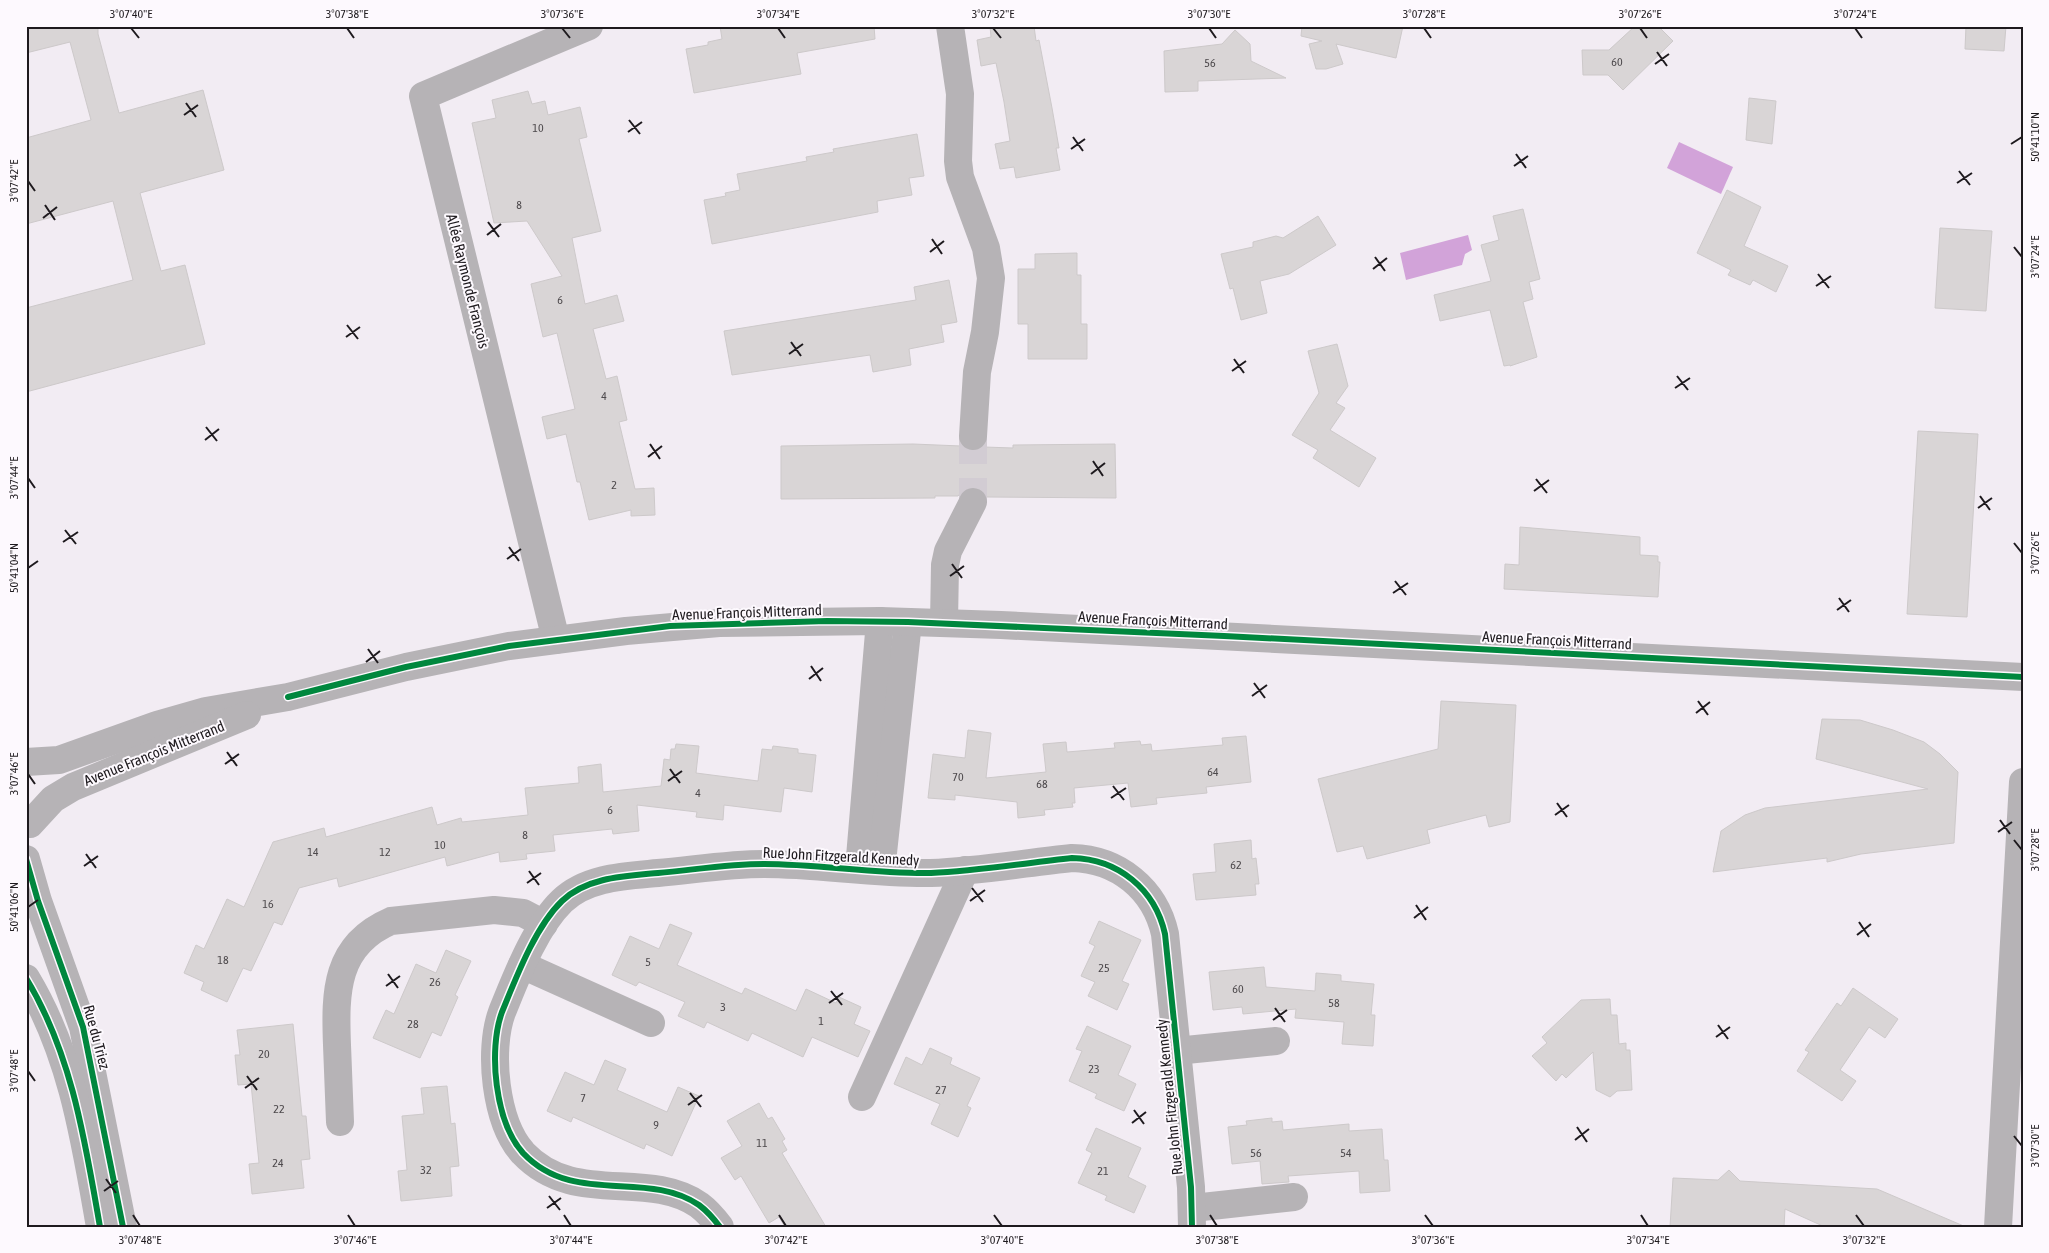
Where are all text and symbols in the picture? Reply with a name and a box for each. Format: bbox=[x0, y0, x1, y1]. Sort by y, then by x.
text: 3°07'40"E bbox=[110, 7, 152, 21]
text: 3°07'38"E bbox=[326, 7, 368, 21]
text: 3°07'36"E bbox=[541, 7, 583, 21]
text: 3°07'34"E bbox=[757, 7, 799, 21]
text: 3°07'32"E bbox=[972, 7, 1014, 21]
text: 3°07'30"E bbox=[1188, 7, 1230, 21]
text: 3°07'28"E bbox=[1403, 7, 1445, 21]
text: 3°07'26"E bbox=[1619, 7, 1661, 21]
text: 3°07'24"E bbox=[1834, 7, 1876, 21]
house number: 60 bbox=[1611, 55, 1623, 69]
house number: 56 bbox=[1204, 56, 1216, 70]
text: 50°41'10"N bbox=[2028, 112, 2042, 162]
house number: 10 bbox=[532, 121, 544, 135]
text: 3°07'42"E bbox=[7, 160, 21, 202]
house number: 8 bbox=[516, 198, 522, 212]
street label: Allée Raymonde François bbox=[443, 212, 493, 350]
text: 3°07'24"E bbox=[2028, 236, 2042, 278]
house number: 6 bbox=[557, 293, 563, 307]
house number: 4 bbox=[601, 389, 607, 403]
text: 3°07'44"E bbox=[7, 457, 21, 499]
house number: 2 bbox=[611, 478, 617, 492]
text: 3°07'26"E bbox=[2028, 532, 2042, 574]
text: 50°41'04"N bbox=[7, 543, 21, 593]
street label: Avenue François Mitterrand bbox=[672, 601, 822, 623]
street label: Avenue François Mitterrand bbox=[1078, 608, 1228, 632]
street label: Avenue François Mitterrand bbox=[1482, 628, 1632, 652]
street label: Avenue François Mitterrand bbox=[81, 717, 227, 789]
text: 3°07'46"E bbox=[7, 753, 21, 795]
house number: 64 bbox=[1207, 765, 1219, 779]
house number: 70 bbox=[952, 770, 964, 784]
house number: 68 bbox=[1036, 777, 1048, 791]
house number: 4 bbox=[695, 786, 701, 800]
house number: 6 bbox=[607, 803, 613, 817]
house number: 8 bbox=[522, 828, 528, 842]
text: 3°07'28"E bbox=[2028, 829, 2042, 871]
house number: 10 bbox=[434, 838, 446, 852]
street label: Rue John Fitzgerald Kennedy bbox=[762, 843, 920, 869]
house number: 14 bbox=[307, 845, 319, 859]
house number: 12 bbox=[379, 845, 391, 859]
house number: 62 bbox=[1230, 858, 1242, 872]
text: 50°41'06"N bbox=[7, 882, 21, 932]
house number: 16 bbox=[262, 897, 274, 911]
house number: 18 bbox=[217, 953, 229, 967]
house number: 5 bbox=[645, 955, 651, 969]
house number: 25 bbox=[1098, 961, 1110, 975]
house number: 26 bbox=[429, 975, 441, 989]
house number: 60 bbox=[1232, 982, 1244, 996]
house number: 58 bbox=[1328, 996, 1340, 1010]
house number: 3 bbox=[720, 1000, 726, 1014]
street label: Rue du Triez bbox=[80, 1003, 114, 1072]
house number: 1 bbox=[818, 1014, 824, 1028]
house number: 28 bbox=[407, 1017, 419, 1031]
street label: Rue John Fitzgerald Kennedy bbox=[1152, 1018, 1186, 1176]
house number: 20 bbox=[258, 1047, 270, 1061]
text: 3°07'48"E bbox=[7, 1050, 21, 1092]
house number: 23 bbox=[1088, 1062, 1100, 1076]
house number: 27 bbox=[935, 1083, 947, 1097]
house number: 7 bbox=[580, 1091, 586, 1105]
house number: 22 bbox=[273, 1102, 285, 1116]
house number: 9 bbox=[653, 1118, 659, 1132]
text: 3°07'30"E bbox=[2028, 1125, 2042, 1167]
house number: 11 bbox=[756, 1136, 768, 1150]
house number: 56 bbox=[1250, 1146, 1262, 1160]
house number: 54 bbox=[1340, 1146, 1352, 1160]
house number: 24 bbox=[272, 1156, 284, 1170]
house number: 32 bbox=[420, 1163, 432, 1177]
house number: 21 bbox=[1097, 1164, 1109, 1178]
text: 3°07'48"E bbox=[119, 1233, 161, 1247]
text: 3°07'46"E bbox=[334, 1233, 376, 1247]
text: 3°07'44"E bbox=[550, 1233, 592, 1247]
text: 3°07'42"E bbox=[765, 1233, 807, 1247]
text: 3°07'40"E bbox=[981, 1233, 1023, 1247]
text: 3°07'38"E bbox=[1196, 1233, 1238, 1247]
text: 3°07'36"E bbox=[1412, 1233, 1454, 1247]
text: 3°07'34"E bbox=[1627, 1233, 1669, 1247]
text: 3°07'32"E bbox=[1843, 1233, 1885, 1247]

